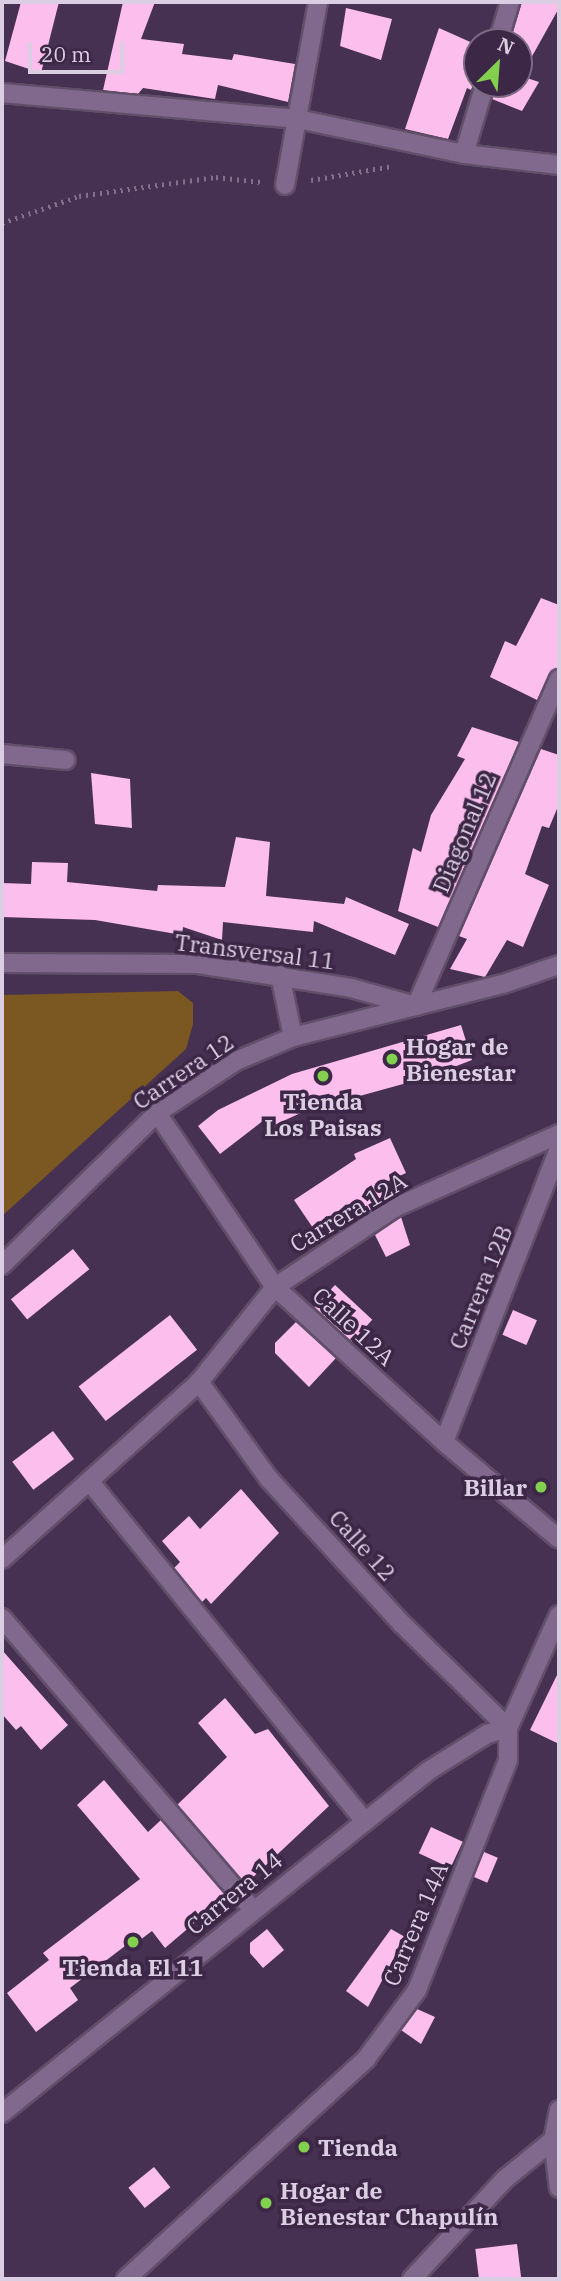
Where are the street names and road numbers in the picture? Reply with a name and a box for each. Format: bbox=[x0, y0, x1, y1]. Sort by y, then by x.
street label: Diagonal 12 bbox=[426, 768, 502, 896]
street label: Transversal 11 bbox=[173, 927, 337, 975]
street label: Carrera 12 bbox=[127, 1027, 239, 1115]
street label: Carrera 12A bbox=[285, 1166, 411, 1258]
street label: Carrera 12B bbox=[443, 1221, 517, 1353]
street label: Calle 12A bbox=[307, 1281, 401, 1371]
street label: Calle 12 bbox=[324, 1504, 402, 1586]
street label: Carrera 14 bbox=[180, 1846, 288, 1940]
street label: Carrera 14A bbox=[377, 1858, 453, 1990]

